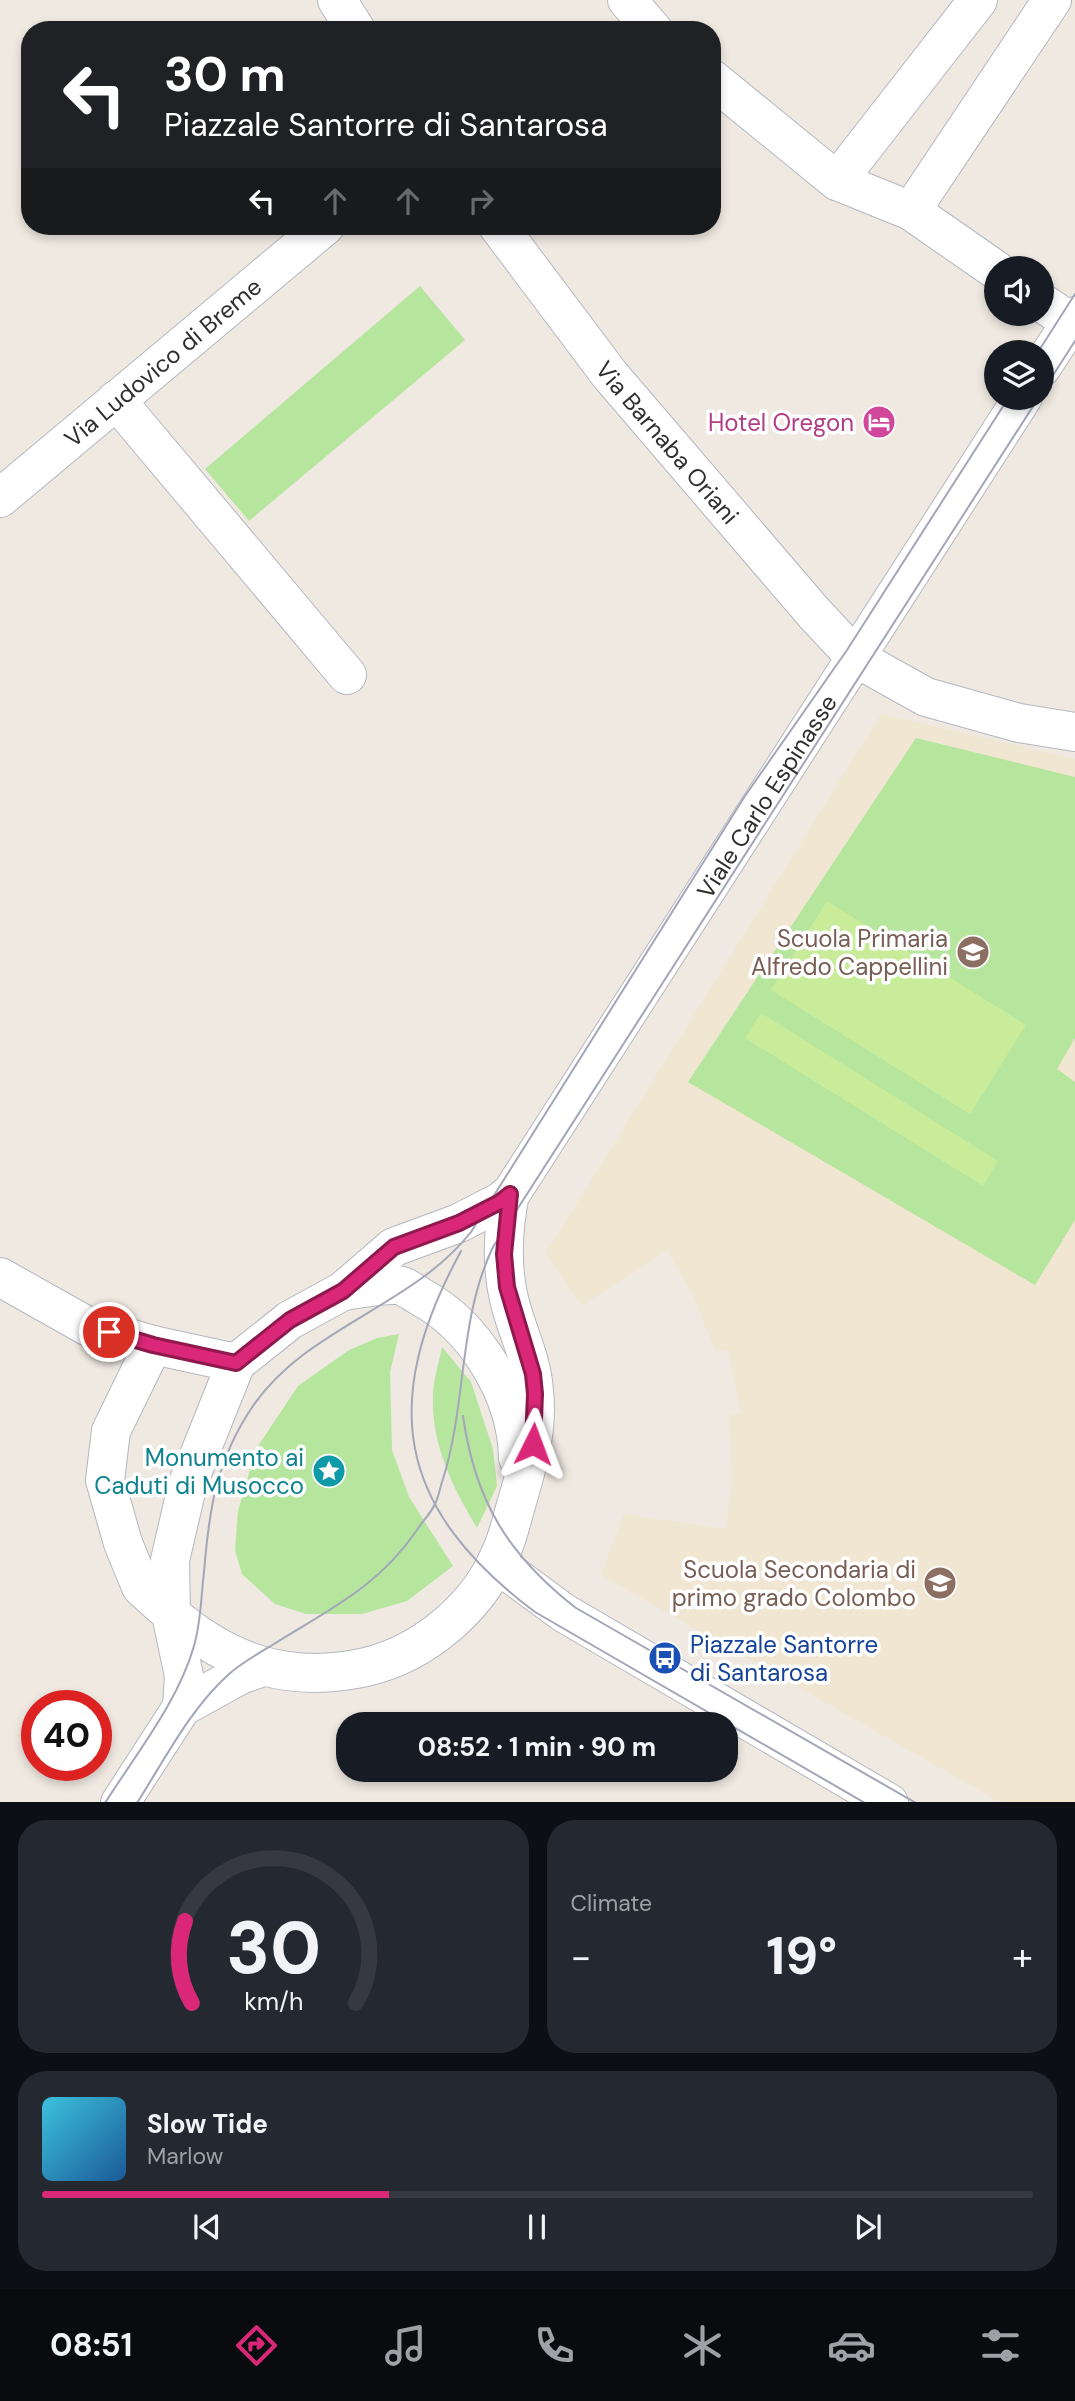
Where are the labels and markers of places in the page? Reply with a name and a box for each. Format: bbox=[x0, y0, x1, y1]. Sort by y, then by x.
hotel icon: Hotel Oregon bbox=[860, 403, 898, 441]
place label: Hotel Oregon bbox=[708, 407, 854, 438]
place label: Scuola Primaria Alfredo Cappellini bbox=[751, 923, 948, 982]
school or university icon: Scuola Primaria Alfredo Cappellini bbox=[954, 933, 992, 971]
pin bbox=[79, 1302, 139, 1362]
place label: Monumento ai Caduti di Musocco bbox=[94, 1442, 304, 1501]
place icon: Monumento ai Caduti di Musocco bbox=[310, 1452, 348, 1490]
place label: Scuola Secondaria di primo grado Colombo bbox=[672, 1554, 916, 1613]
school or university icon: Scuola Secondaria di primo grado Colombo bbox=[921, 1564, 959, 1602]
place label: Piazzale Santorre di Santarosa bbox=[690, 1629, 878, 1688]
bus stop icon: Piazzale Santorre di Santarosa bbox=[646, 1639, 684, 1677]

